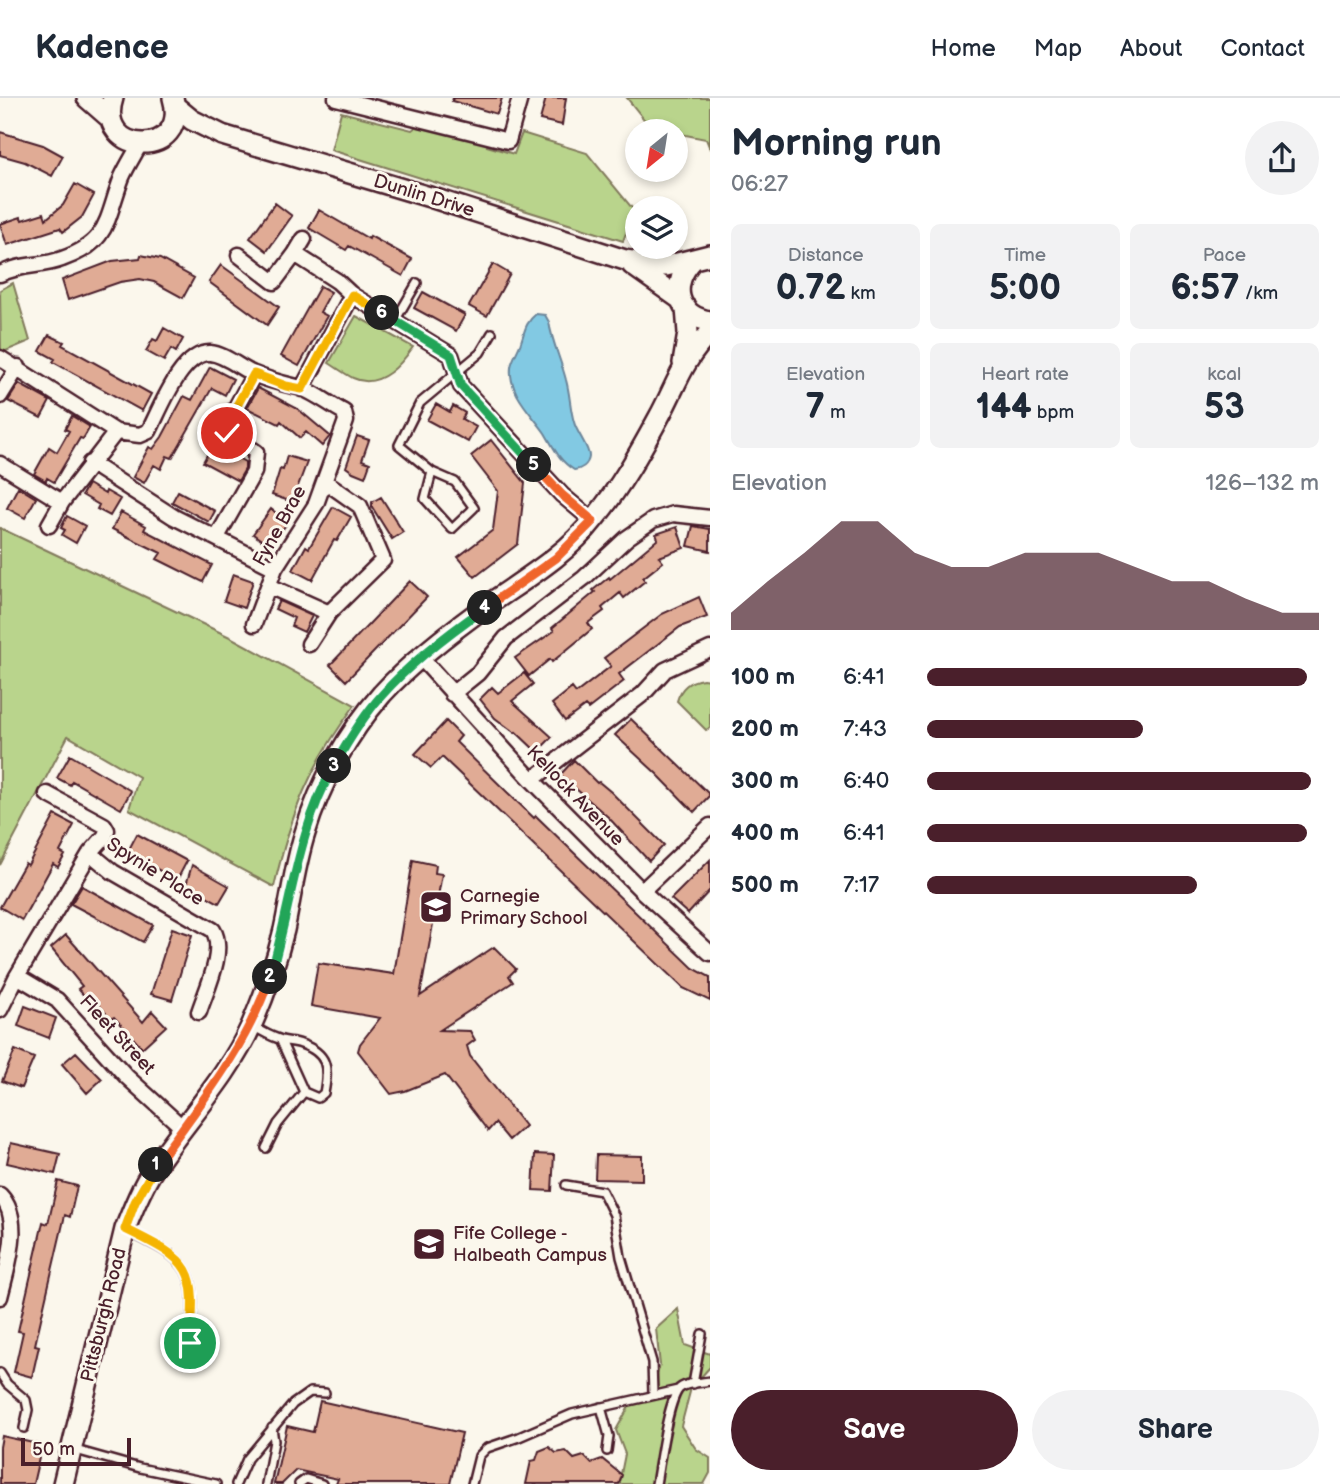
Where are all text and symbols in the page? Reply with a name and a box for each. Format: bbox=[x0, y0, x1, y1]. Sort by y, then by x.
text: Kadence bbox=[35, 28, 169, 68]
text: Home bbox=[931, 34, 996, 63]
text: Map bbox=[1034, 34, 1082, 63]
text: About bbox=[1120, 34, 1182, 63]
text: Contact bbox=[1220, 34, 1305, 63]
north arrow bbox=[625, 119, 688, 182]
map controls bbox=[625, 119, 688, 259]
text: Morning run bbox=[731, 121, 942, 166]
button: share bbox=[1245, 121, 1319, 195]
street label: Dunlin Drive bbox=[371, 170, 477, 222]
text: 06:27 bbox=[731, 170, 788, 198]
button: layers bbox=[625, 196, 688, 259]
text: Distance bbox=[788, 244, 864, 267]
text: Time bbox=[1004, 244, 1046, 267]
text: Pace bbox=[1203, 244, 1246, 267]
text: 0.72 bbox=[776, 267, 845, 310]
text: 5:00 bbox=[989, 267, 1061, 310]
text: 6:57 bbox=[1170, 267, 1240, 310]
text: km bbox=[845, 282, 876, 305]
text: /km bbox=[1240, 282, 1278, 305]
pin: 6 bbox=[364, 296, 400, 330]
text: 6 bbox=[376, 301, 387, 324]
text: Elevation bbox=[786, 363, 865, 386]
text: Heart rate bbox=[981, 363, 1069, 386]
text: kcal bbox=[1207, 363, 1241, 386]
text: 7 bbox=[806, 386, 825, 429]
text: 144 bbox=[976, 386, 1032, 429]
text: 53 bbox=[1204, 386, 1245, 429]
text: m bbox=[825, 401, 846, 424]
text: bpm bbox=[1032, 401, 1074, 424]
pin bbox=[197, 403, 257, 463]
icon: check bbox=[208, 414, 246, 452]
pin: 5 bbox=[516, 448, 552, 482]
text: 5 bbox=[528, 453, 539, 476]
text: Elevation bbox=[731, 469, 827, 497]
text: 126–132 m bbox=[1205, 469, 1319, 497]
street label: Fyne Brae bbox=[248, 482, 312, 570]
pin: 4 bbox=[468, 590, 503, 626]
text: 4 bbox=[479, 596, 490, 619]
text: 100 m bbox=[731, 663, 795, 691]
text: 6:41 bbox=[843, 663, 885, 691]
text: 200 m bbox=[731, 715, 799, 743]
text: 7:43 bbox=[843, 715, 887, 743]
street label: Kellock Avenue bbox=[521, 741, 629, 851]
pin: 3 bbox=[316, 748, 352, 784]
text: 3 bbox=[328, 754, 339, 777]
text: 300 m bbox=[731, 767, 799, 795]
text: 6:40 bbox=[843, 767, 889, 795]
text: 400 m bbox=[731, 819, 799, 847]
text: 6:41 bbox=[843, 819, 885, 847]
street label: Spynie Place bbox=[102, 833, 208, 911]
text: 500 m bbox=[731, 871, 799, 899]
text: 7:17 bbox=[843, 871, 879, 899]
place label: Carnegie Primary School bbox=[460, 885, 588, 930]
school or university icon: Carnegie Primary School bbox=[417, 888, 455, 926]
pin: 2 bbox=[252, 960, 288, 994]
text: 2 bbox=[264, 965, 275, 988]
street label: Fleet Street bbox=[74, 990, 160, 1080]
pin: 1 bbox=[138, 1148, 174, 1182]
text: 1 bbox=[152, 1153, 160, 1176]
place label: Fife College - Halbeath Campus bbox=[453, 1222, 607, 1267]
school or university icon: Fife College - Halbeath Campus bbox=[410, 1225, 448, 1263]
street label: Pittsburgh Road bbox=[76, 1246, 132, 1384]
pin bbox=[160, 1313, 220, 1373]
icon: arrive bbox=[171, 1324, 209, 1362]
button: Save bbox=[731, 1390, 1018, 1470]
button: Share bbox=[1032, 1390, 1319, 1470]
scale bar bbox=[21, 1435, 131, 1467]
text: 50 m bbox=[32, 1438, 75, 1461]

